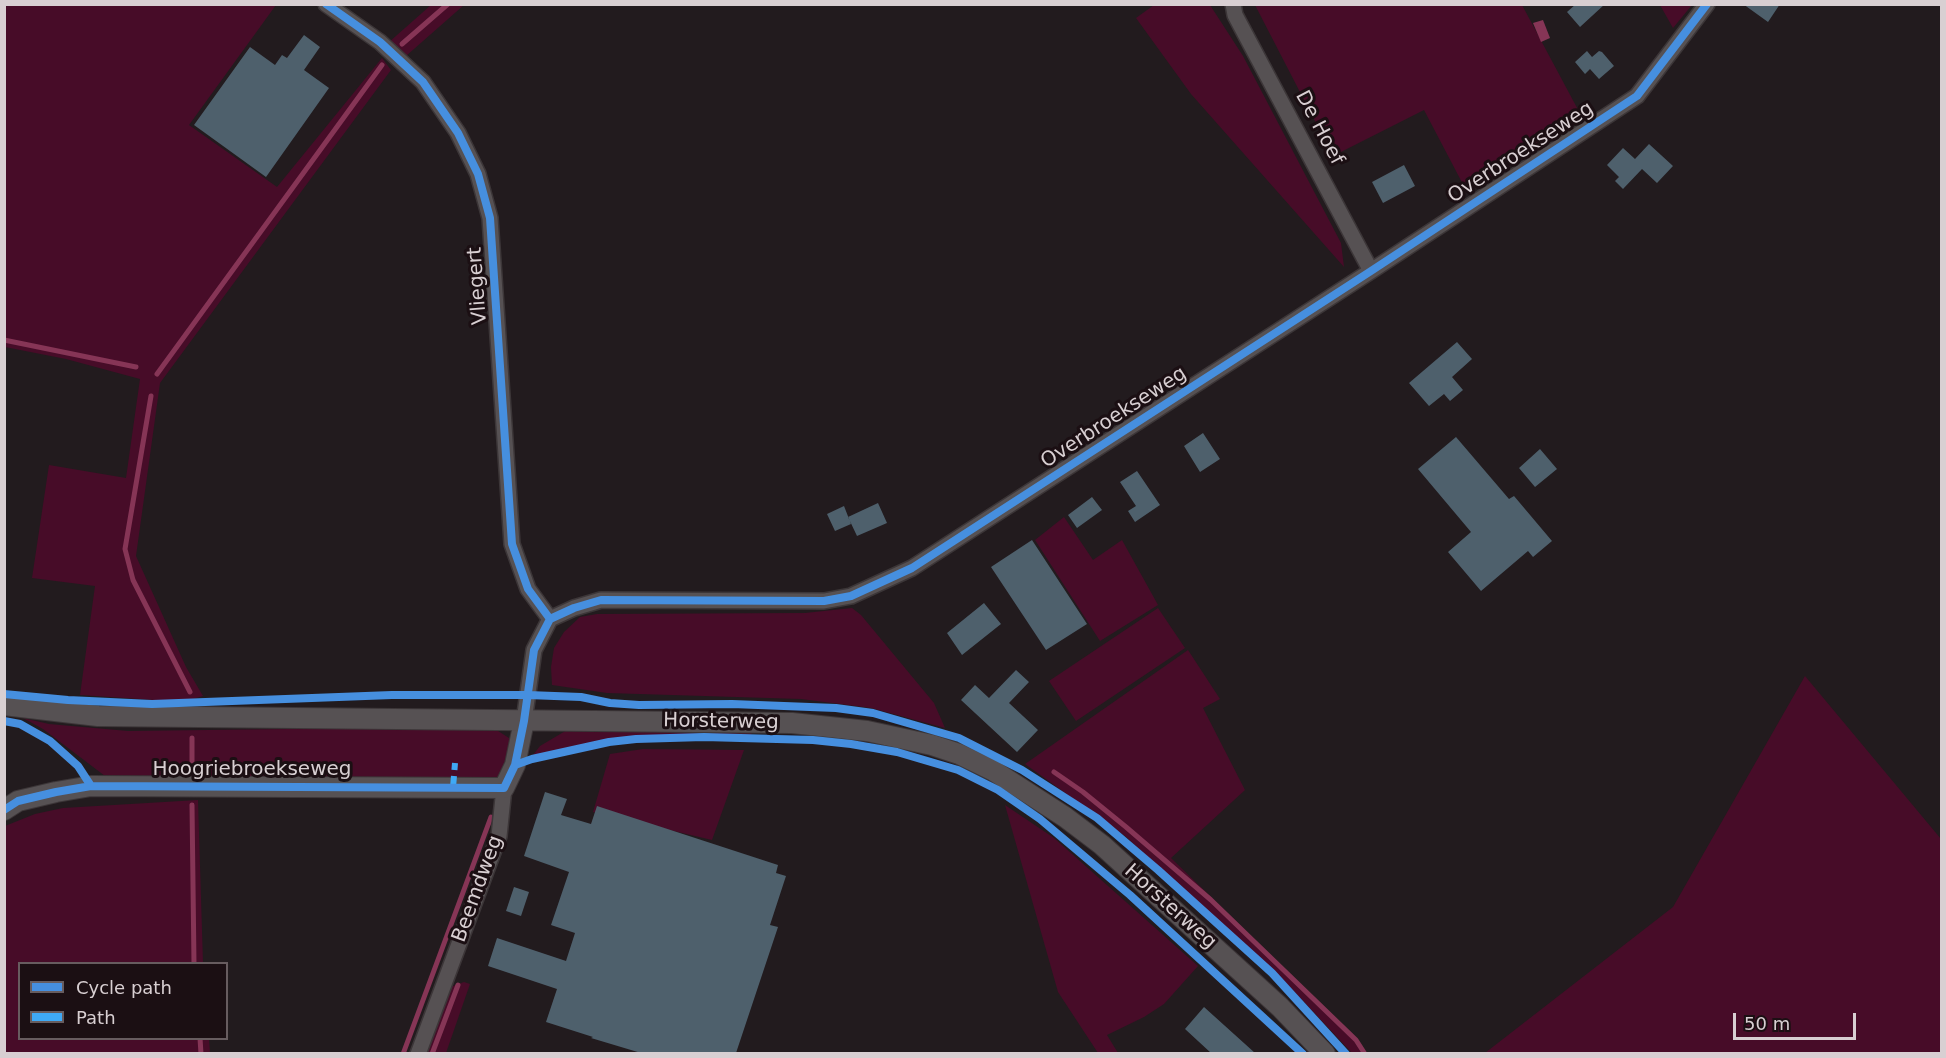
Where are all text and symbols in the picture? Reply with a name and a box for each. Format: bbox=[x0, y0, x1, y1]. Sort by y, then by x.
street label: De Hoef bbox=[1289, 87, 1349, 169]
street label: Overbroekseweg bbox=[1444, 97, 1598, 209]
street label: Vliegert bbox=[463, 246, 493, 326]
street label: Overbroekseweg bbox=[1037, 362, 1191, 474]
street label: Horsterweg bbox=[663, 709, 779, 735]
street label: Hoogriebroekseweg bbox=[153, 758, 351, 782]
street label: Beemdweg bbox=[448, 832, 508, 946]
street label: Horsterweg bbox=[1119, 859, 1221, 955]
legend bbox=[18, 962, 228, 1040]
text: Cycle path bbox=[76, 977, 172, 998]
scale bar bbox=[1736, 1001, 1859, 1039]
text: Path bbox=[76, 1007, 116, 1028]
text: 50 m bbox=[1744, 1013, 1790, 1034]

